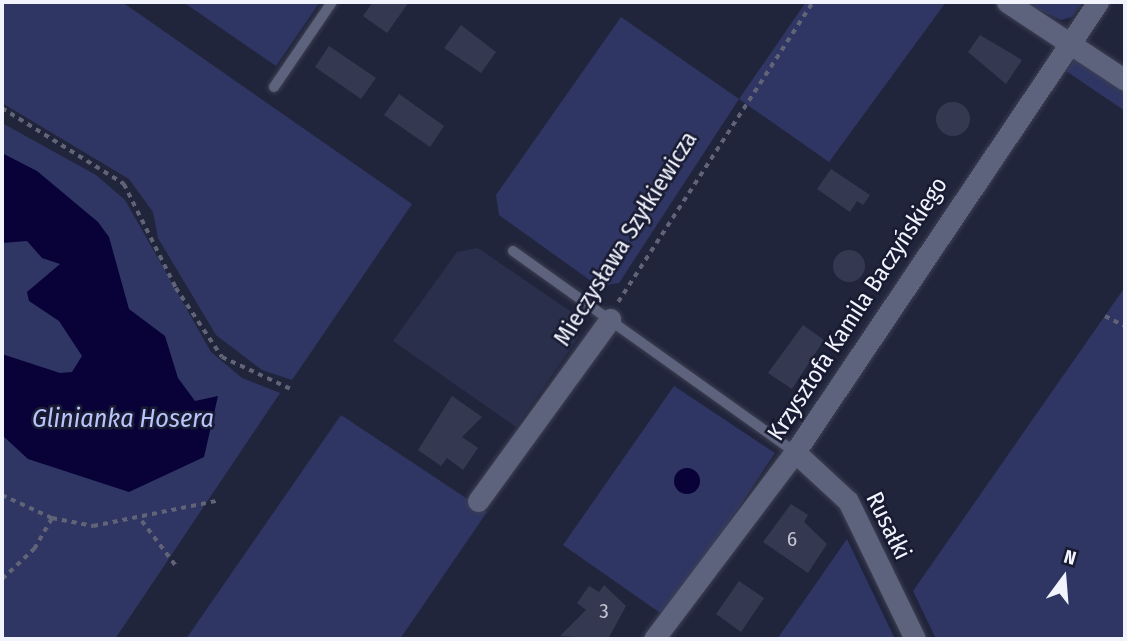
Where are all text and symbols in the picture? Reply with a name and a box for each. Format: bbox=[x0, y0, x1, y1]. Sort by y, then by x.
street label: Mieczysława Szyłkiewicza bbox=[548, 127, 704, 351]
street label: Krzysztofa Kamila Baczyńskiego bbox=[762, 172, 954, 446]
water label: Glinianka Hosera bbox=[32, 403, 214, 435]
street label: Rusałki bbox=[859, 488, 917, 564]
house number: 6 bbox=[787, 526, 797, 552]
north arrow bbox=[1029, 543, 1099, 613]
text: N bbox=[1061, 545, 1079, 570]
house number: 3 bbox=[599, 598, 609, 624]

